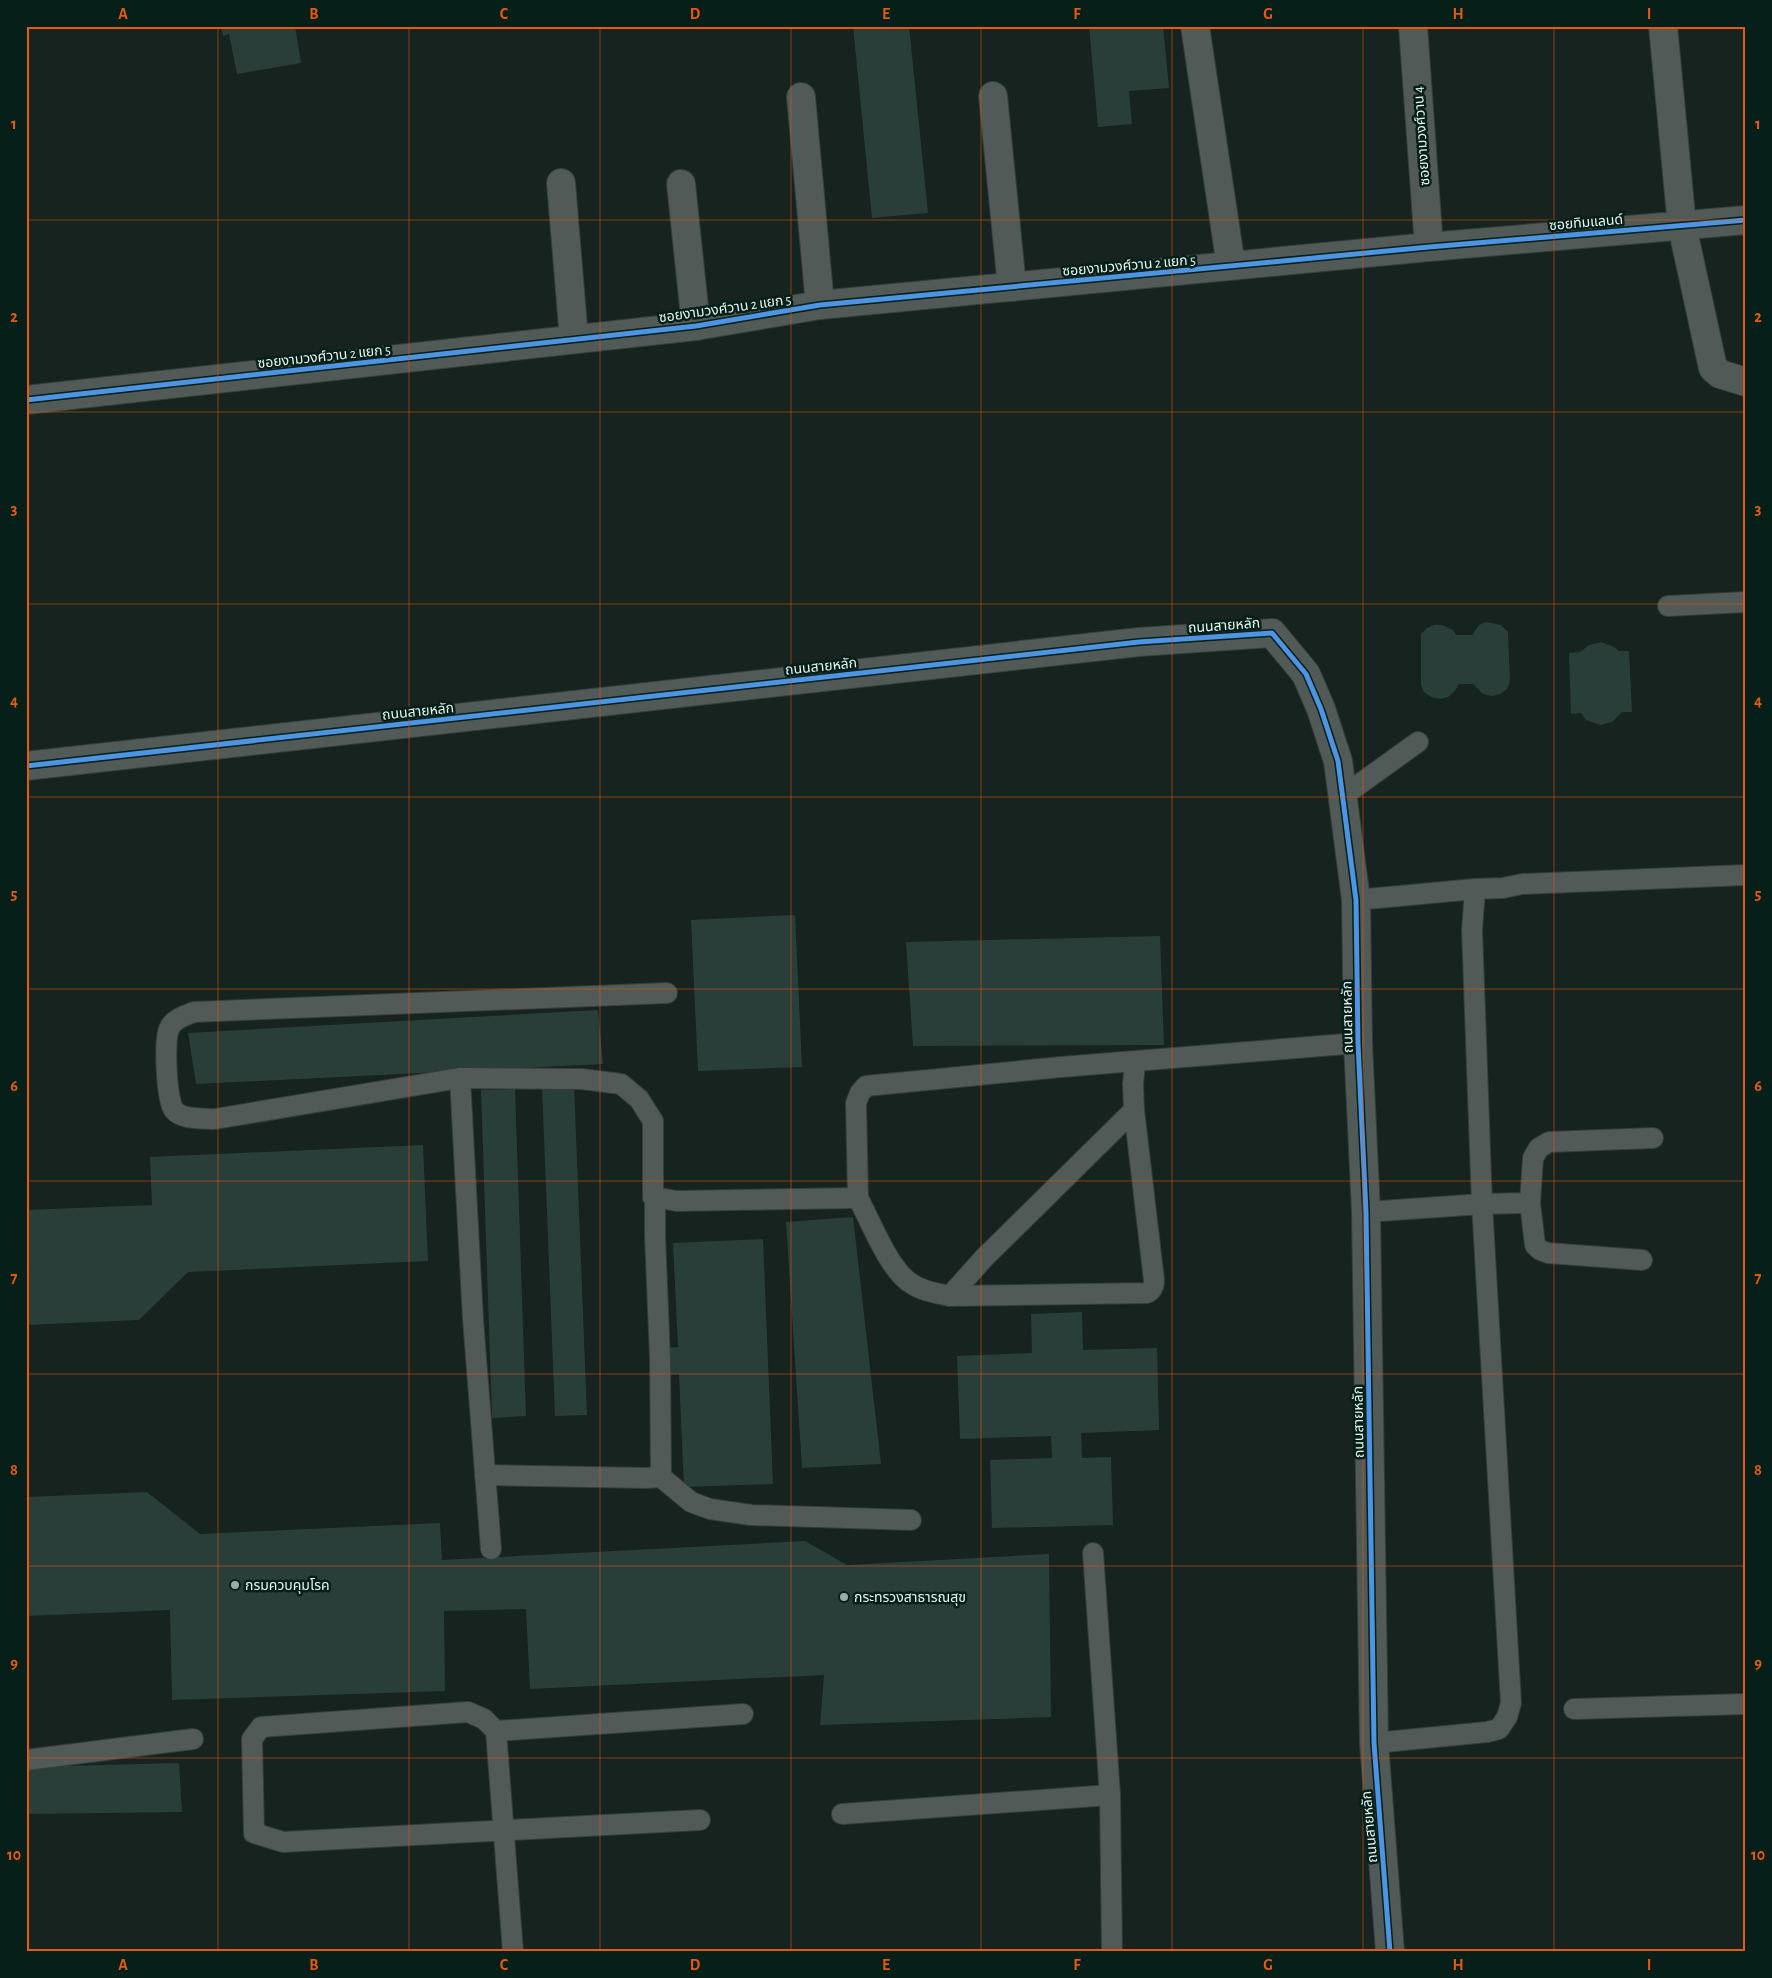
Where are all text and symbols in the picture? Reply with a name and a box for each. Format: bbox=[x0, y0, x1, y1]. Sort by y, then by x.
text: A bbox=[118, 6, 128, 22]
text: B bbox=[309, 6, 319, 22]
text: C bbox=[500, 6, 509, 22]
text: D bbox=[690, 6, 701, 22]
text: E bbox=[882, 6, 890, 22]
text: F bbox=[1073, 6, 1081, 22]
text: G bbox=[1263, 6, 1273, 22]
text: H bbox=[1452, 6, 1464, 22]
text: I bbox=[1647, 6, 1651, 22]
street label: ซอยงามวงศ์วาน 4 bbox=[1412, 86, 1432, 186]
text: 1 bbox=[11, 116, 17, 132]
text: 1 bbox=[1755, 116, 1761, 132]
street label: ซอยทิมแลนด์ bbox=[1548, 213, 1624, 233]
street label: ซอยงามวงศ์วาน 2 แยก 5 bbox=[1062, 253, 1196, 279]
street label: ซอยงามวงศ์วาน 2 แยก 5 bbox=[658, 293, 792, 325]
text: 2 bbox=[10, 309, 18, 325]
text: 2 bbox=[1754, 309, 1762, 325]
street label: ซอยงามวงศ์วาน 2 แยก 5 bbox=[257, 343, 391, 371]
text: 3 bbox=[11, 501, 18, 517]
text: 3 bbox=[1755, 501, 1762, 517]
street label: ถนนสายหลัก bbox=[1187, 615, 1261, 635]
street label: ถนนสายหลัก bbox=[784, 655, 858, 678]
text: 4 bbox=[10, 693, 18, 709]
text: 4 bbox=[1754, 693, 1762, 709]
street label: ถนนสายหลัก bbox=[381, 700, 455, 723]
text: 5 bbox=[11, 886, 18, 902]
text: 5 bbox=[1755, 886, 1762, 902]
street label: ถนนสายหลัก bbox=[1339, 981, 1356, 1053]
text: 6 bbox=[10, 1078, 18, 1094]
text: 6 bbox=[1754, 1078, 1762, 1094]
text: 7 bbox=[11, 1270, 18, 1286]
text: 7 bbox=[1755, 1270, 1762, 1286]
street label: ถนนสายหลัก bbox=[1350, 1386, 1367, 1458]
text: 8 bbox=[10, 1462, 18, 1478]
text: 8 bbox=[1754, 1462, 1762, 1478]
place label: กรมควบคุมโรค bbox=[245, 1578, 330, 1594]
marker: กรมควบคุมโรค bbox=[229, 1579, 241, 1591]
marker: กระทรวงสาธารณสุข bbox=[838, 1591, 850, 1603]
place label: กระทรวงสาธารณสุข bbox=[854, 1591, 966, 1606]
text: 9 bbox=[10, 1655, 18, 1671]
text: 9 bbox=[1754, 1655, 1762, 1671]
street label: ถนนสายหลัก bbox=[1359, 1790, 1380, 1864]
text: 10 bbox=[7, 1847, 21, 1863]
text: 10 bbox=[1751, 1847, 1765, 1863]
text: A bbox=[118, 1957, 128, 1973]
text: B bbox=[309, 1957, 319, 1973]
text: C bbox=[500, 1957, 509, 1973]
text: D bbox=[690, 1957, 701, 1973]
text: E bbox=[882, 1957, 890, 1973]
text: F bbox=[1073, 1957, 1081, 1973]
text: G bbox=[1263, 1957, 1273, 1973]
text: H bbox=[1452, 1957, 1464, 1973]
text: I bbox=[1647, 1957, 1651, 1973]

